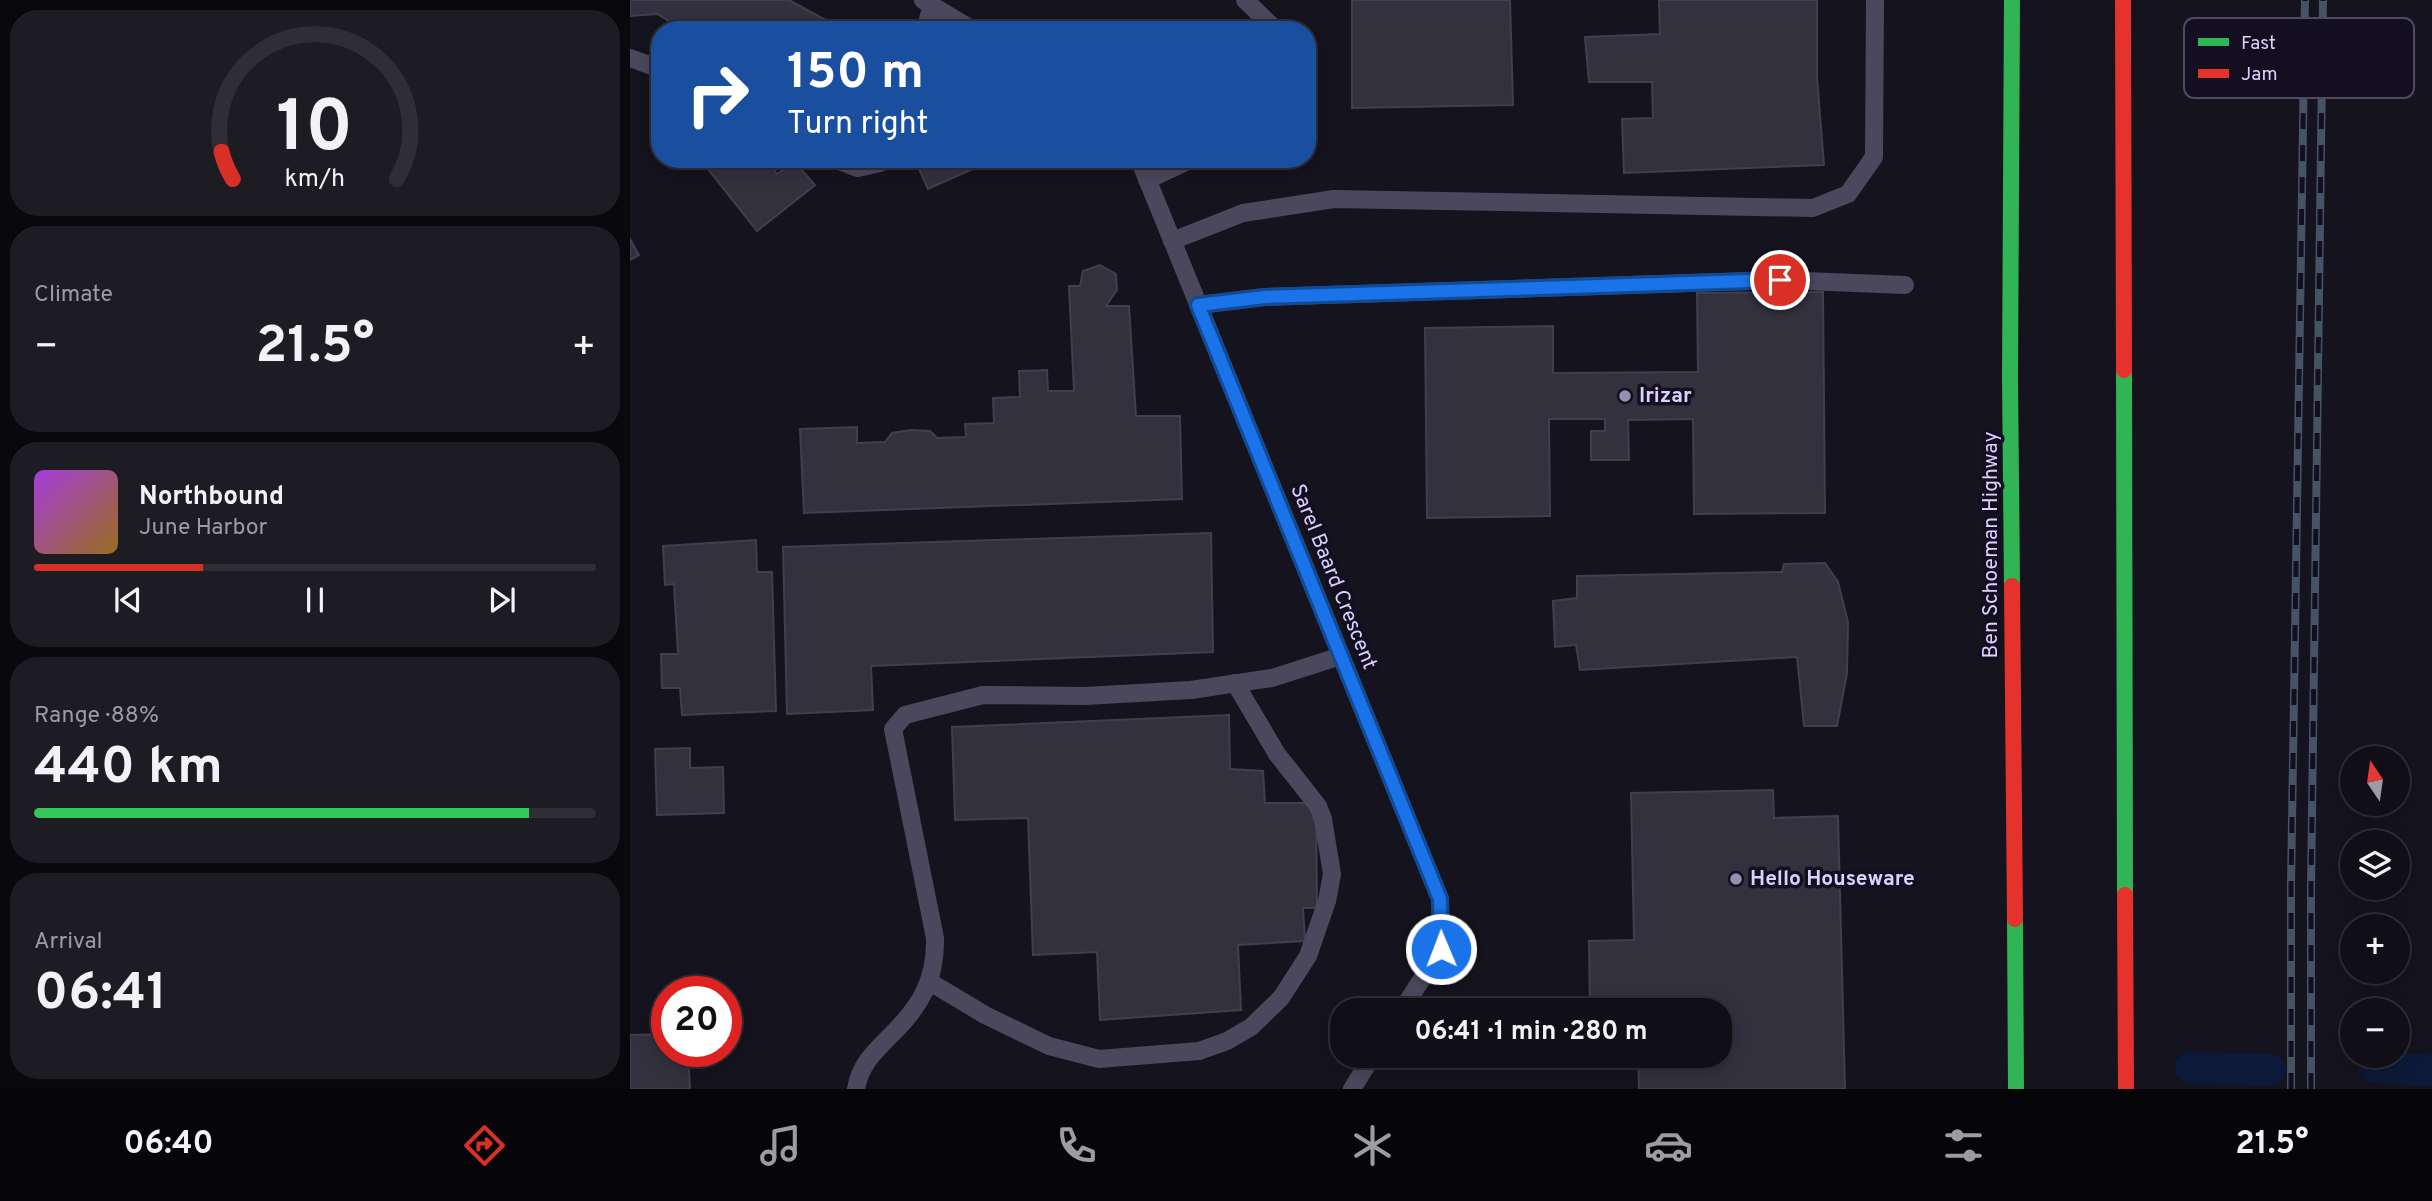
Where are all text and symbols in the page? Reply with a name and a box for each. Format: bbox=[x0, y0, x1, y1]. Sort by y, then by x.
legend bbox=[2184, 18, 2414, 98]
text: Fast bbox=[2241, 32, 2276, 56]
text: 150 m bbox=[787, 44, 924, 106]
icon: right bbox=[672, 49, 763, 140]
text: Jam bbox=[2241, 63, 2278, 87]
text: 10 bbox=[277, 85, 353, 177]
text: Turn right bbox=[787, 105, 929, 145]
text: km/h bbox=[285, 164, 345, 196]
pin bbox=[1750, 250, 1810, 310]
icon: arrive bbox=[1761, 261, 1799, 299]
text: Climate bbox=[34, 281, 113, 310]
text: 21.5° bbox=[256, 315, 374, 381]
text: − bbox=[34, 324, 59, 373]
text: + bbox=[571, 324, 596, 373]
place label: Irizar bbox=[1639, 383, 1692, 410]
marker: Irizar bbox=[1617, 388, 1633, 404]
street label: Ben Schoeman Highway bbox=[1978, 432, 2005, 659]
street label: Sarel Baard Crescent bbox=[1283, 480, 1383, 674]
text: Northbound bbox=[139, 481, 284, 514]
text: June Harbor bbox=[139, 514, 267, 543]
icon: previous bbox=[109, 581, 147, 619]
icon: pause bbox=[296, 581, 334, 619]
icon: next bbox=[483, 581, 521, 619]
text: Range · 88% bbox=[34, 702, 159, 731]
text: 440 km bbox=[34, 736, 223, 802]
north arrow bbox=[2340, 746, 2410, 816]
map controls bbox=[2340, 746, 2410, 1068]
button: layers bbox=[2340, 830, 2410, 900]
place label: Hello Houseware bbox=[1750, 866, 1915, 893]
marker: Hello Houseware bbox=[1728, 871, 1744, 887]
position arrow bbox=[1404, 912, 1478, 986]
button: + bbox=[2340, 914, 2410, 984]
text: Arrival bbox=[34, 928, 103, 957]
text: 06:41 bbox=[34, 962, 167, 1028]
speed limit sign: 20 bbox=[651, 976, 742, 1067]
button: − bbox=[2340, 998, 2410, 1068]
text: 06:41 · 1 min · 280 m bbox=[1414, 1016, 1648, 1049]
icon: directions bbox=[460, 1121, 509, 1170]
icon: music bbox=[756, 1121, 805, 1170]
icon: phone bbox=[1052, 1121, 1101, 1170]
icon: climate bbox=[1348, 1121, 1397, 1170]
icon: car bbox=[1644, 1121, 1693, 1170]
icon: filters bbox=[1939, 1121, 1988, 1170]
text: 06:40 bbox=[123, 1125, 214, 1165]
text: 21.5° bbox=[2235, 1125, 2308, 1165]

